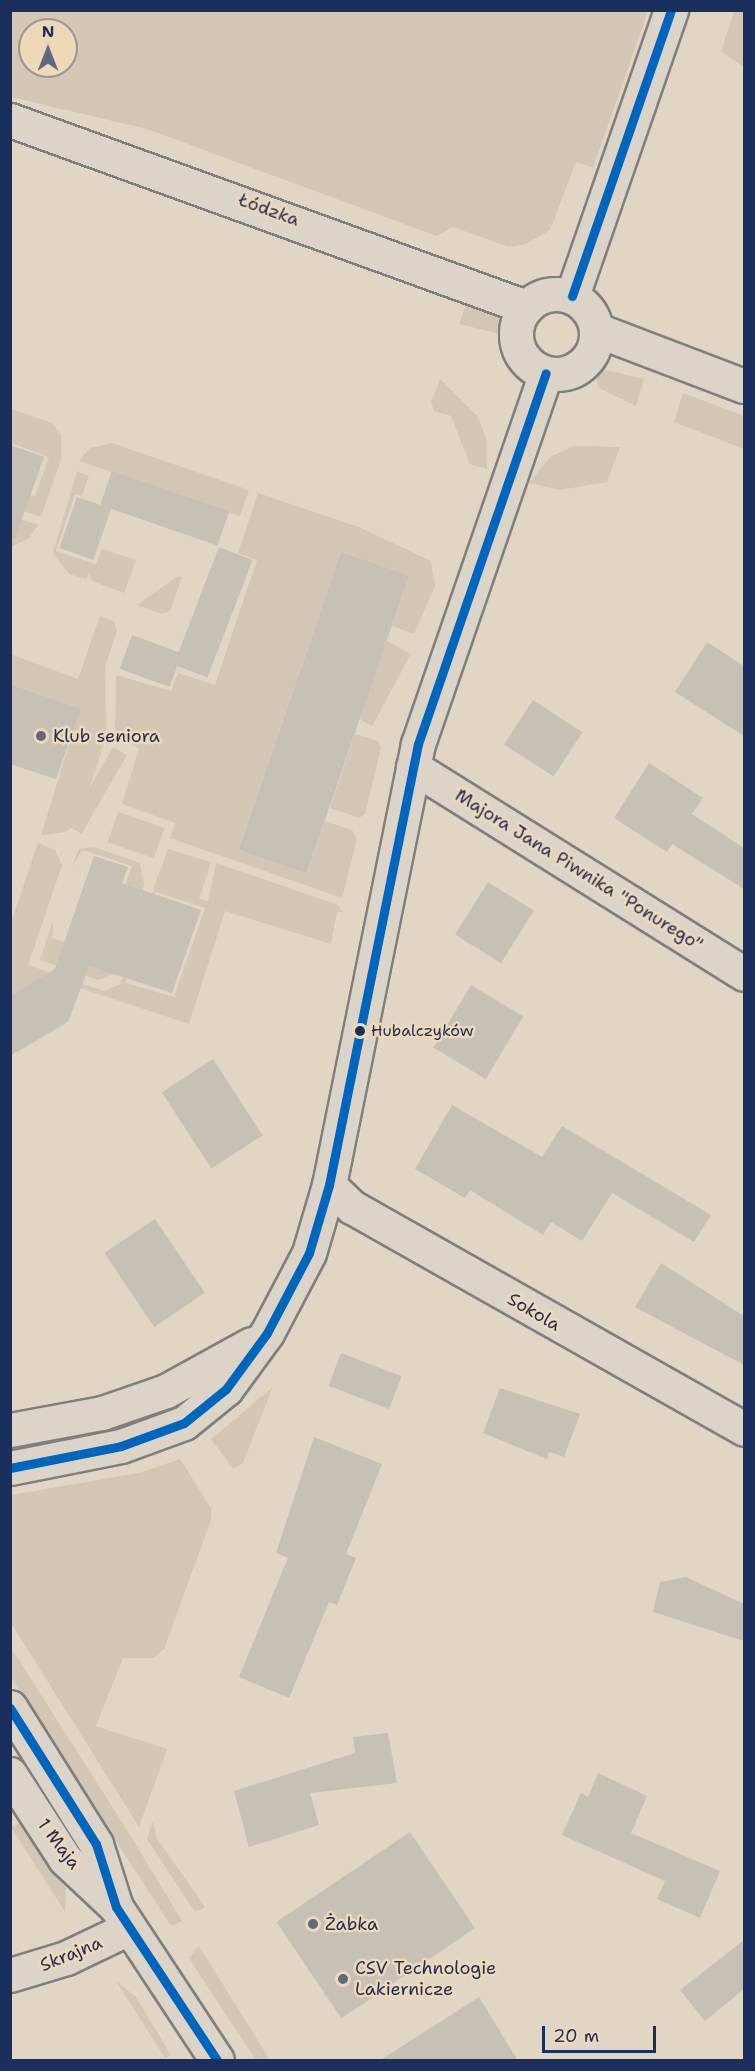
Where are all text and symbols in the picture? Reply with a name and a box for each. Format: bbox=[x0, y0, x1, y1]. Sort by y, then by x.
north arrow bbox=[18, 18, 78, 78]
text: N bbox=[42, 21, 54, 42]
street label: Łódzka bbox=[236, 189, 302, 231]
place label: Klub seniora bbox=[53, 725, 160, 747]
marker: Klub seniora bbox=[34, 729, 48, 743]
street label: Majora Jana Piwnika "Ponurego" bbox=[451, 785, 707, 955]
place label: Hubalczyków bbox=[371, 1021, 474, 1041]
marker: Hubalczyków bbox=[354, 1025, 366, 1037]
street label: Sokola bbox=[504, 1288, 564, 1336]
street label: 1 Maja bbox=[33, 1814, 85, 1874]
place label: Żabka bbox=[325, 1913, 378, 1935]
marker: Żabka bbox=[306, 1917, 320, 1931]
street label: Skrajna bbox=[37, 1932, 105, 1976]
place label: CSV Technologie Lakiernicze bbox=[355, 1958, 496, 2000]
marker: CSV Technologie Lakiernicze bbox=[336, 1972, 350, 1986]
scale bar bbox=[545, 2014, 659, 2052]
text: 20 m bbox=[553, 2024, 599, 2048]

